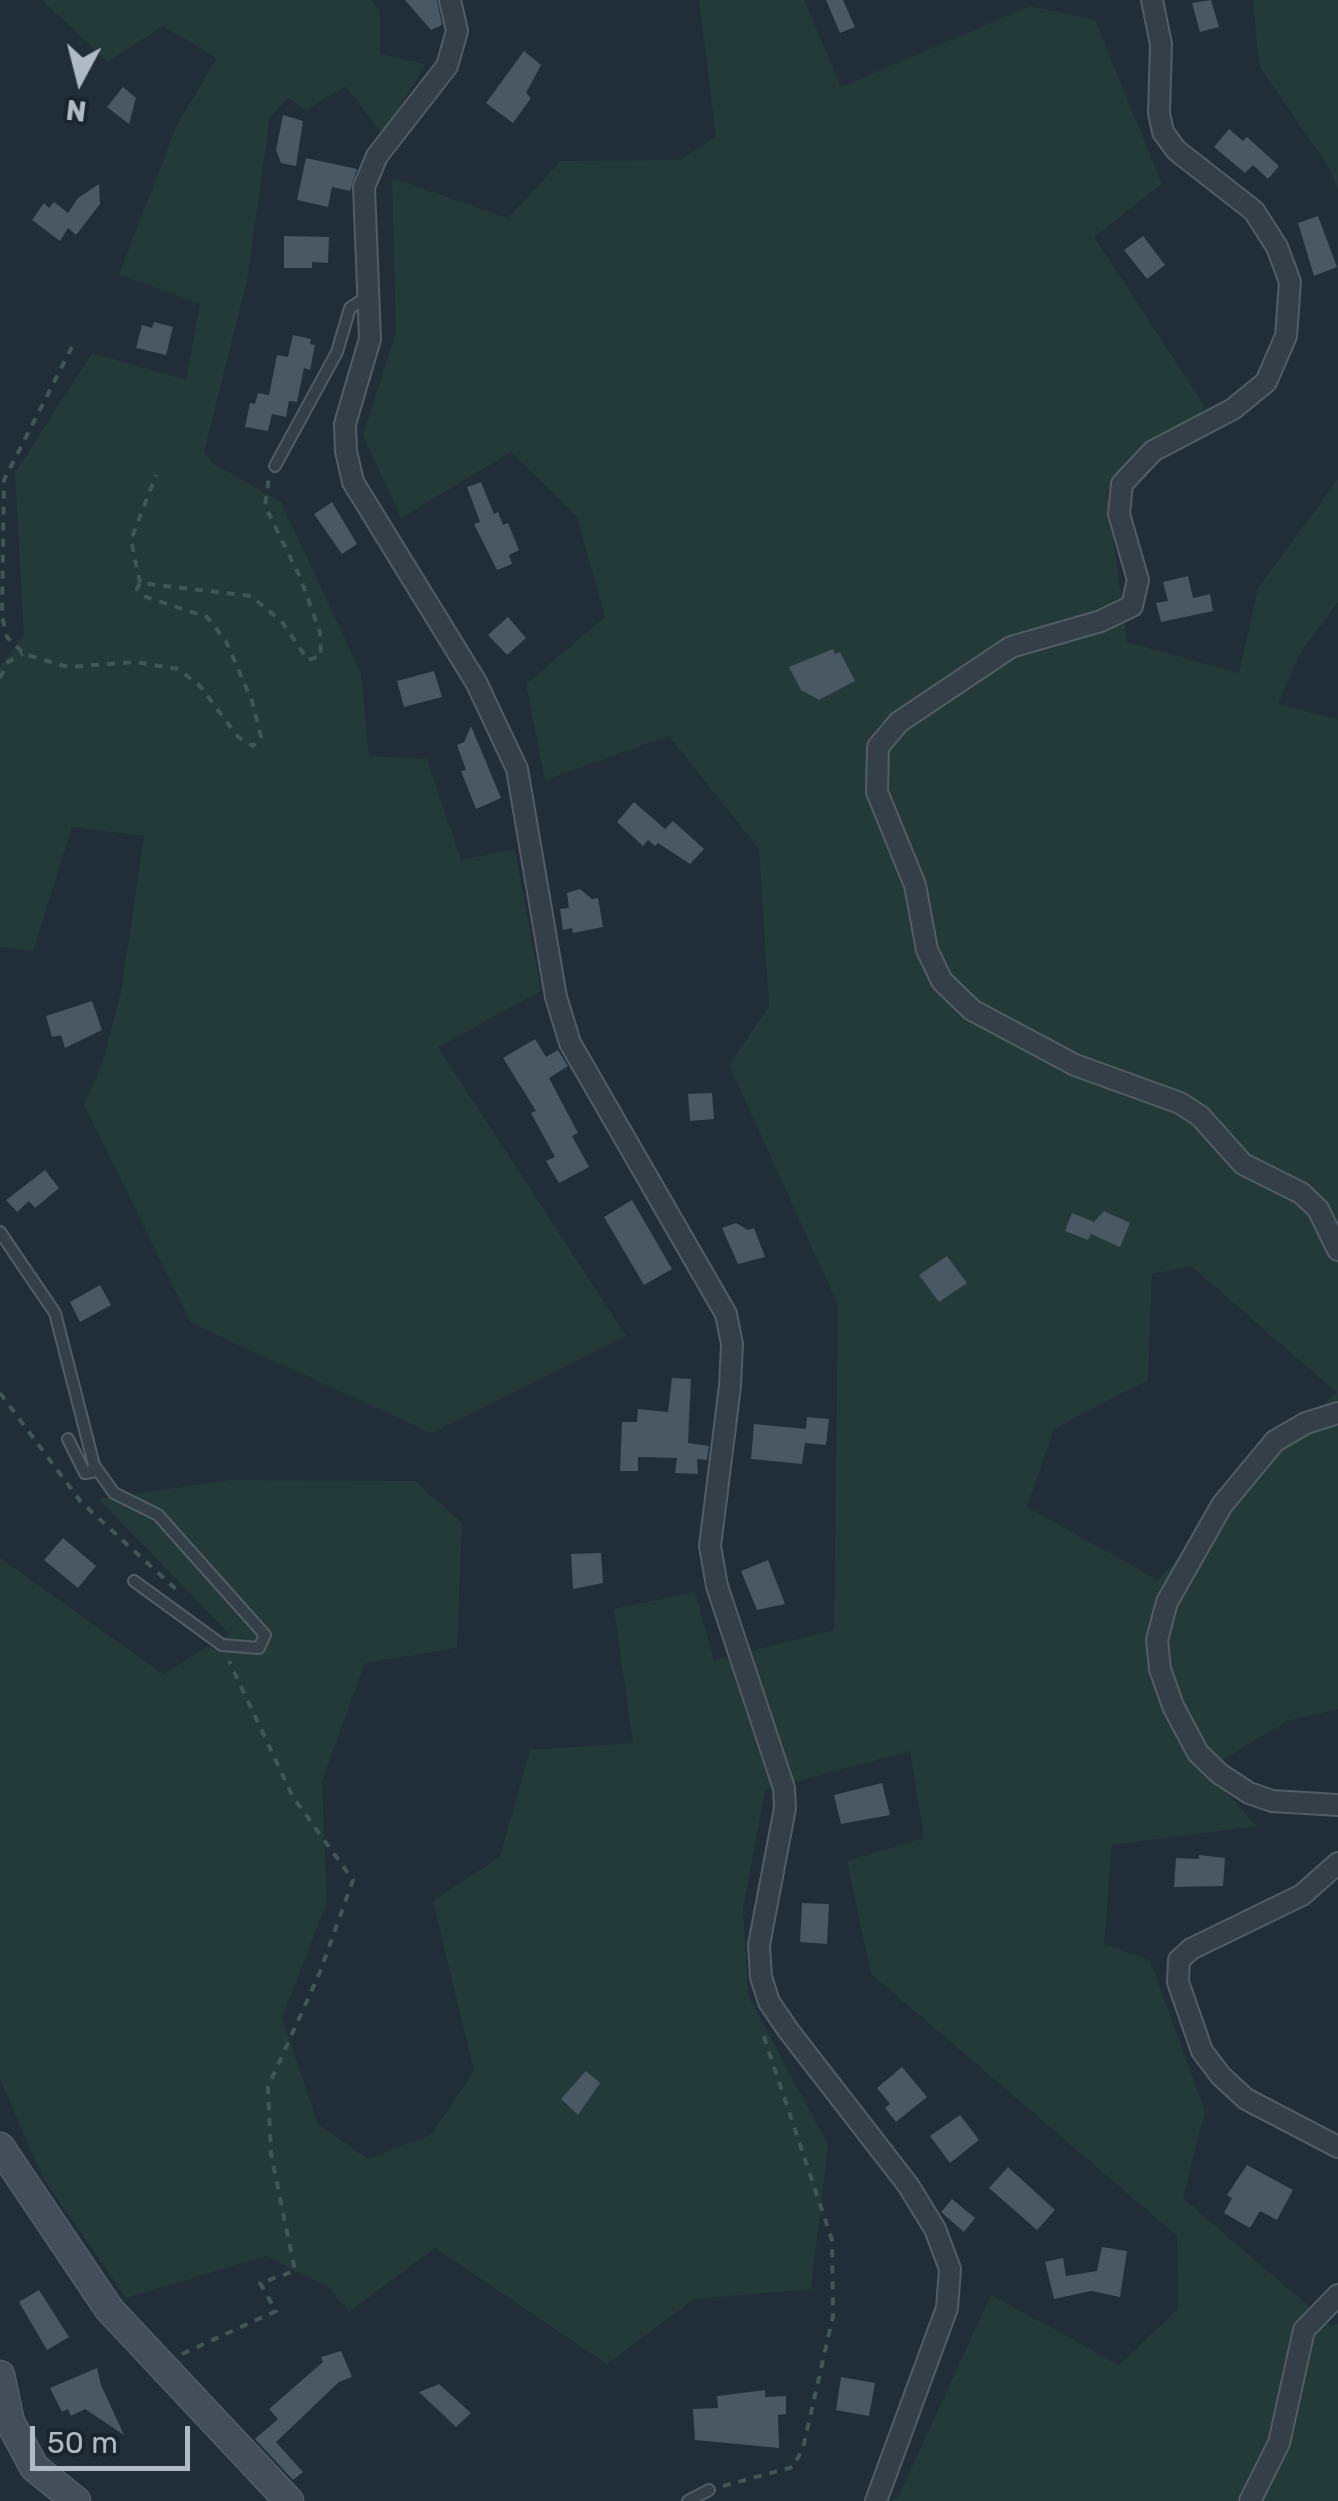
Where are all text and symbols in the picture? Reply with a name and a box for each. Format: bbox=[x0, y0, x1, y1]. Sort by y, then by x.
north arrow bbox=[30, 30, 130, 130]
text: N bbox=[64, 93, 88, 128]
scale bar bbox=[35, 2406, 195, 2468]
text: 50 m bbox=[47, 2425, 118, 2461]

